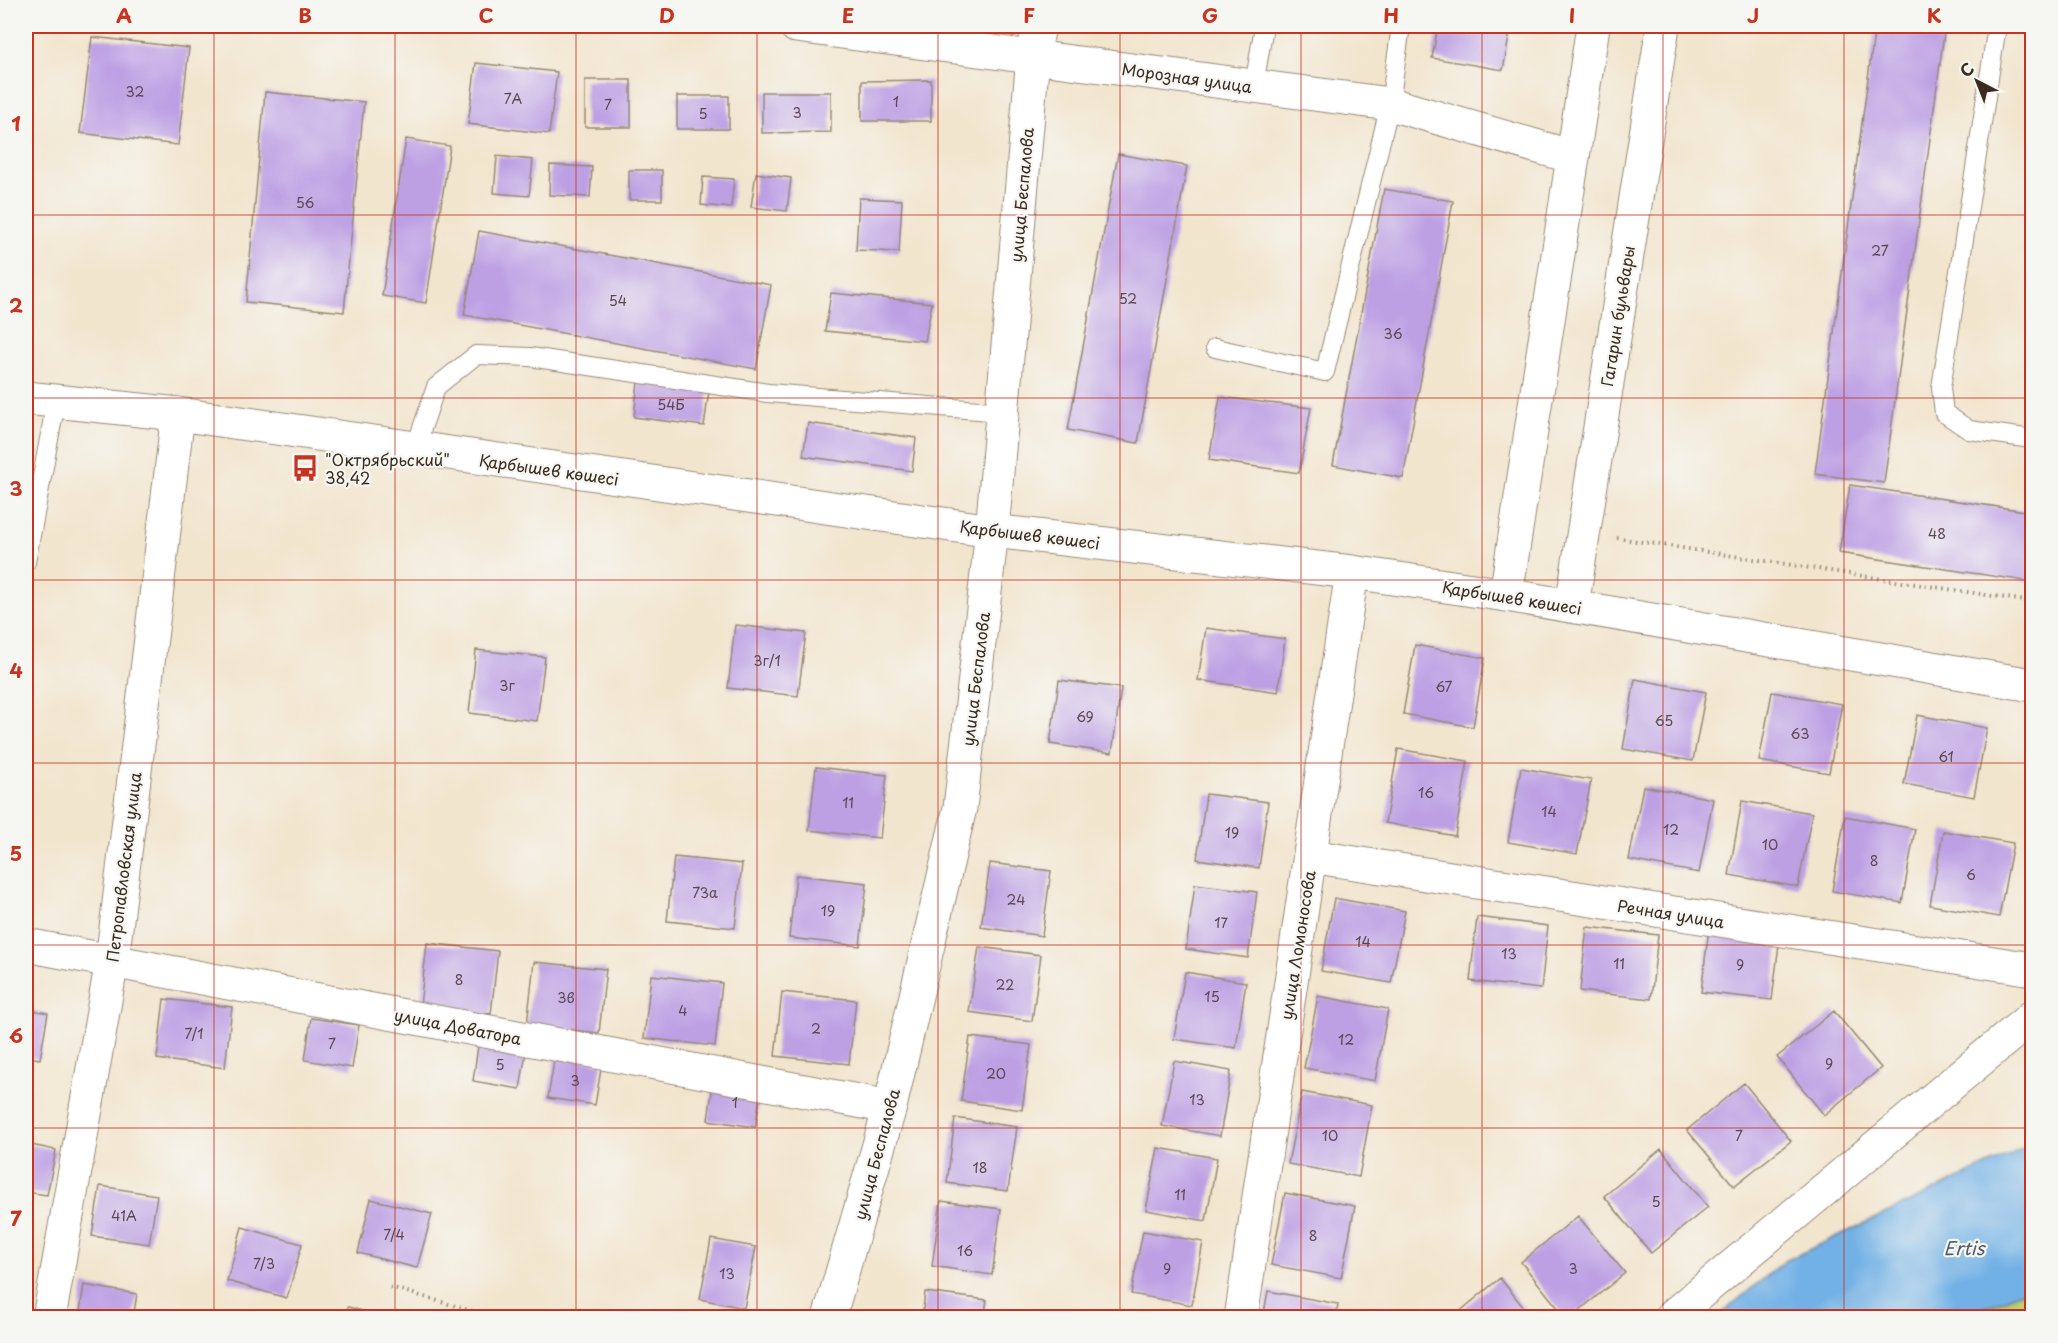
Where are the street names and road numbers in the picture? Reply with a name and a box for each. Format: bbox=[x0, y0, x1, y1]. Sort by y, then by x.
street label: Морозная улица bbox=[1120, 56, 1254, 98]
street label: улица Беспалова bbox=[1003, 127, 1039, 263]
street label: Гагарин бульвары bbox=[1594, 244, 1640, 388]
street label: Қарбышев көшесі bbox=[477, 447, 621, 491]
street label: Қарбышев көшесі bbox=[958, 513, 1102, 555]
street label: Қарбышев көшесі bbox=[1440, 574, 1584, 620]
street label: улица Беспалова bbox=[955, 611, 995, 747]
street label: Петропавловская улица bbox=[99, 771, 147, 963]
street label: улица Ломоносова bbox=[1273, 869, 1321, 1021]
street label: Речная улица bbox=[1616, 893, 1726, 933]
street label: улица Доватора bbox=[392, 1002, 524, 1050]
street label: улица Беспалова bbox=[847, 1086, 905, 1222]

